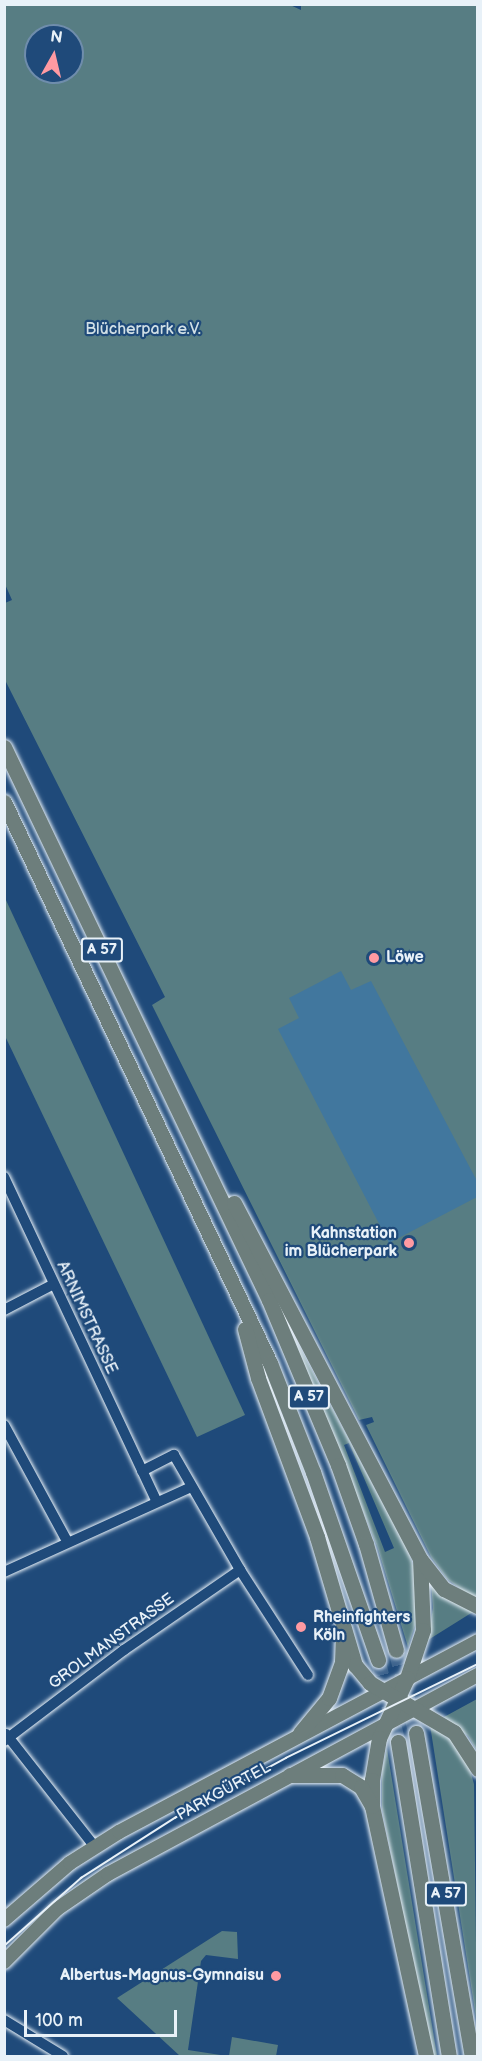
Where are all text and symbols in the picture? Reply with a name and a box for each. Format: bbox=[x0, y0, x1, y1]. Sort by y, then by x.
north arrow bbox=[24, 24, 84, 84]
text: N bbox=[49, 27, 64, 48]
park label: Blücherpark e.V. bbox=[85, 320, 201, 340]
road number: A 57 bbox=[80, 938, 124, 962]
place label: Löwe bbox=[386, 948, 424, 968]
marker: Löwe bbox=[367, 951, 381, 965]
place label: Kahnstation im Blücherpark bbox=[285, 1224, 397, 1262]
marker: Kahnstation im Blücherpark bbox=[402, 1236, 416, 1250]
street label: ARNIMSTRASSE bbox=[52, 1259, 120, 1377]
road number: A 57 bbox=[286, 1385, 332, 1409]
street label: GROLMANSTRASSE bbox=[45, 1590, 179, 1694]
place label: Rheinfighters Köln bbox=[313, 1608, 410, 1646]
marker: Rheinfighters Köln bbox=[294, 1620, 308, 1634]
street label: PARKGÜRTEL bbox=[174, 1758, 274, 1826]
road number: A 57 bbox=[424, 1882, 468, 1906]
place label: Albertus-Magnus-Gymnaisu bbox=[60, 1966, 264, 1986]
marker: Albertus-Magnus-Gymnaisu bbox=[269, 1969, 283, 1983]
scale bar bbox=[27, 1998, 180, 2036]
text: 100 m bbox=[35, 2010, 83, 2031]

